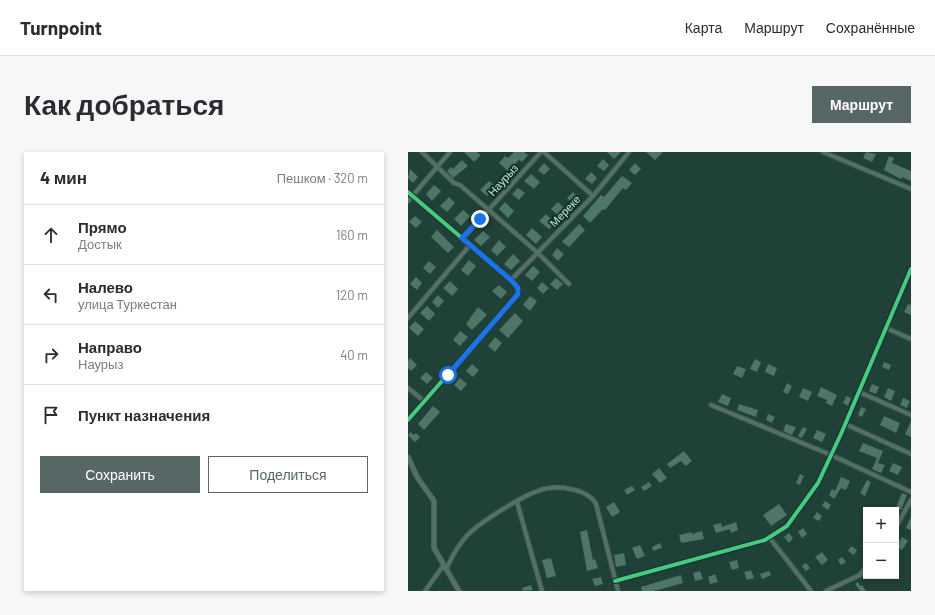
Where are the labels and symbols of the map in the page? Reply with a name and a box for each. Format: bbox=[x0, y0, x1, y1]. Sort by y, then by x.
street label: Наурыз bbox=[485, 161, 520, 198]
street label: Мереке bbox=[547, 192, 583, 229]
route end bbox=[471, 210, 489, 228]
route start bbox=[439, 366, 457, 384]

